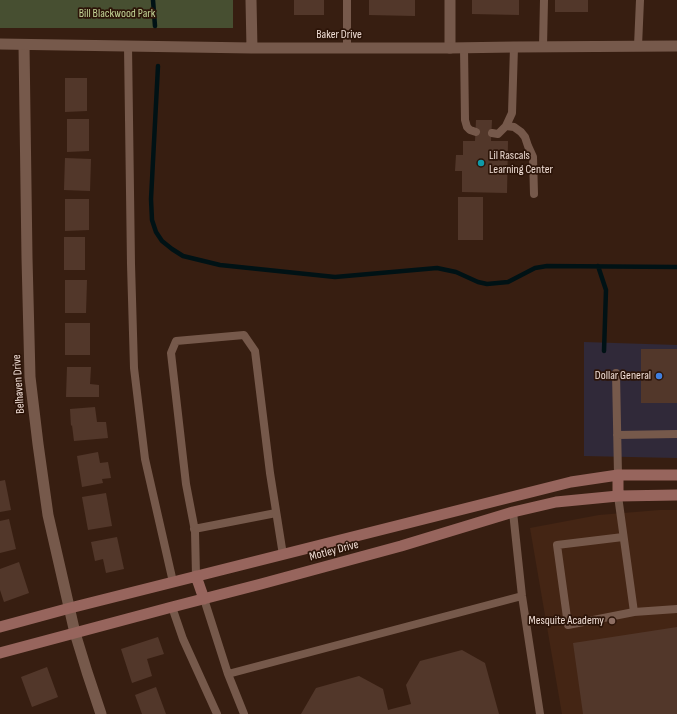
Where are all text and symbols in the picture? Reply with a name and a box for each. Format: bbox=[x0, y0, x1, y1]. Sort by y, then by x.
park label: Bill Blackwood Park bbox=[79, 7, 155, 21]
street label: Baker Drive bbox=[316, 28, 362, 42]
place label: Lil Rascals Learning Center bbox=[489, 149, 553, 177]
marker: Lil Rascals Learning Center bbox=[476, 158, 486, 168]
street label: Belhaven Drive bbox=[10, 354, 28, 414]
place label: Dollar General bbox=[595, 369, 651, 383]
marker: Dollar General bbox=[654, 371, 664, 381]
street label: Motley Drive bbox=[308, 538, 360, 564]
place label: Mesquite Academy bbox=[529, 614, 604, 628]
marker: Mesquite Academy bbox=[607, 616, 617, 626]

